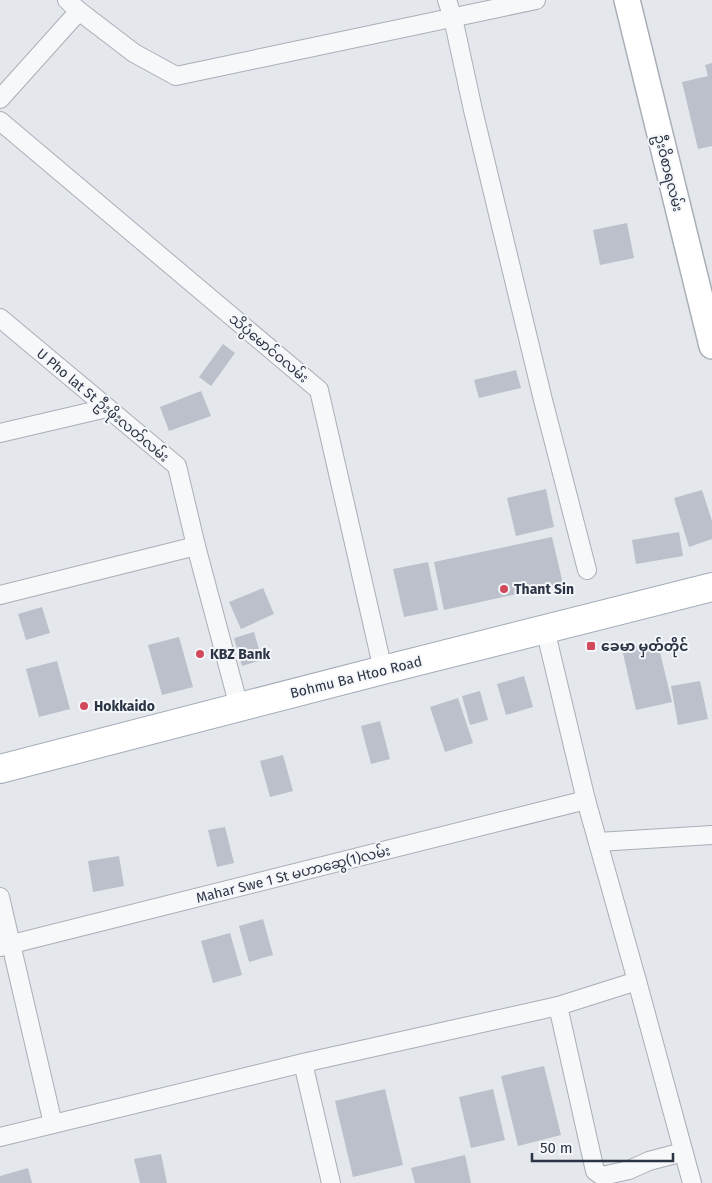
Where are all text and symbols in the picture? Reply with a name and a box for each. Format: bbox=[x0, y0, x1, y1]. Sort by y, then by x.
street label: ဦးဝိစာရလမ်း bbox=[648, 132, 688, 214]
street label: သိပ္ပံမောင်ဝလမ်း bbox=[223, 309, 313, 389]
street label: U Pho lat St ဦးဖိုးလတ်လမ်း bbox=[31, 343, 174, 468]
place label: Thant Sin bbox=[514, 581, 574, 598]
marker: Thant Sin bbox=[498, 583, 510, 595]
place label: ခေမာ မှတ်တိုင် bbox=[601, 636, 689, 658]
marker: ခေမာ မှတ်တိုင် bbox=[585, 640, 597, 652]
place label: KBZ Bank bbox=[210, 646, 271, 663]
marker: KBZ Bank bbox=[194, 648, 206, 660]
street label: Bohmu Ba Htoo Road bbox=[288, 653, 424, 702]
place label: Hokkaido bbox=[94, 698, 155, 715]
marker: Hokkaido bbox=[78, 700, 90, 712]
street label: Mahar Swe 1 St မဟာဆွေ(1)လမ်း bbox=[194, 840, 392, 909]
scale bar bbox=[532, 1130, 673, 1162]
text: 50 m bbox=[540, 1139, 573, 1157]

